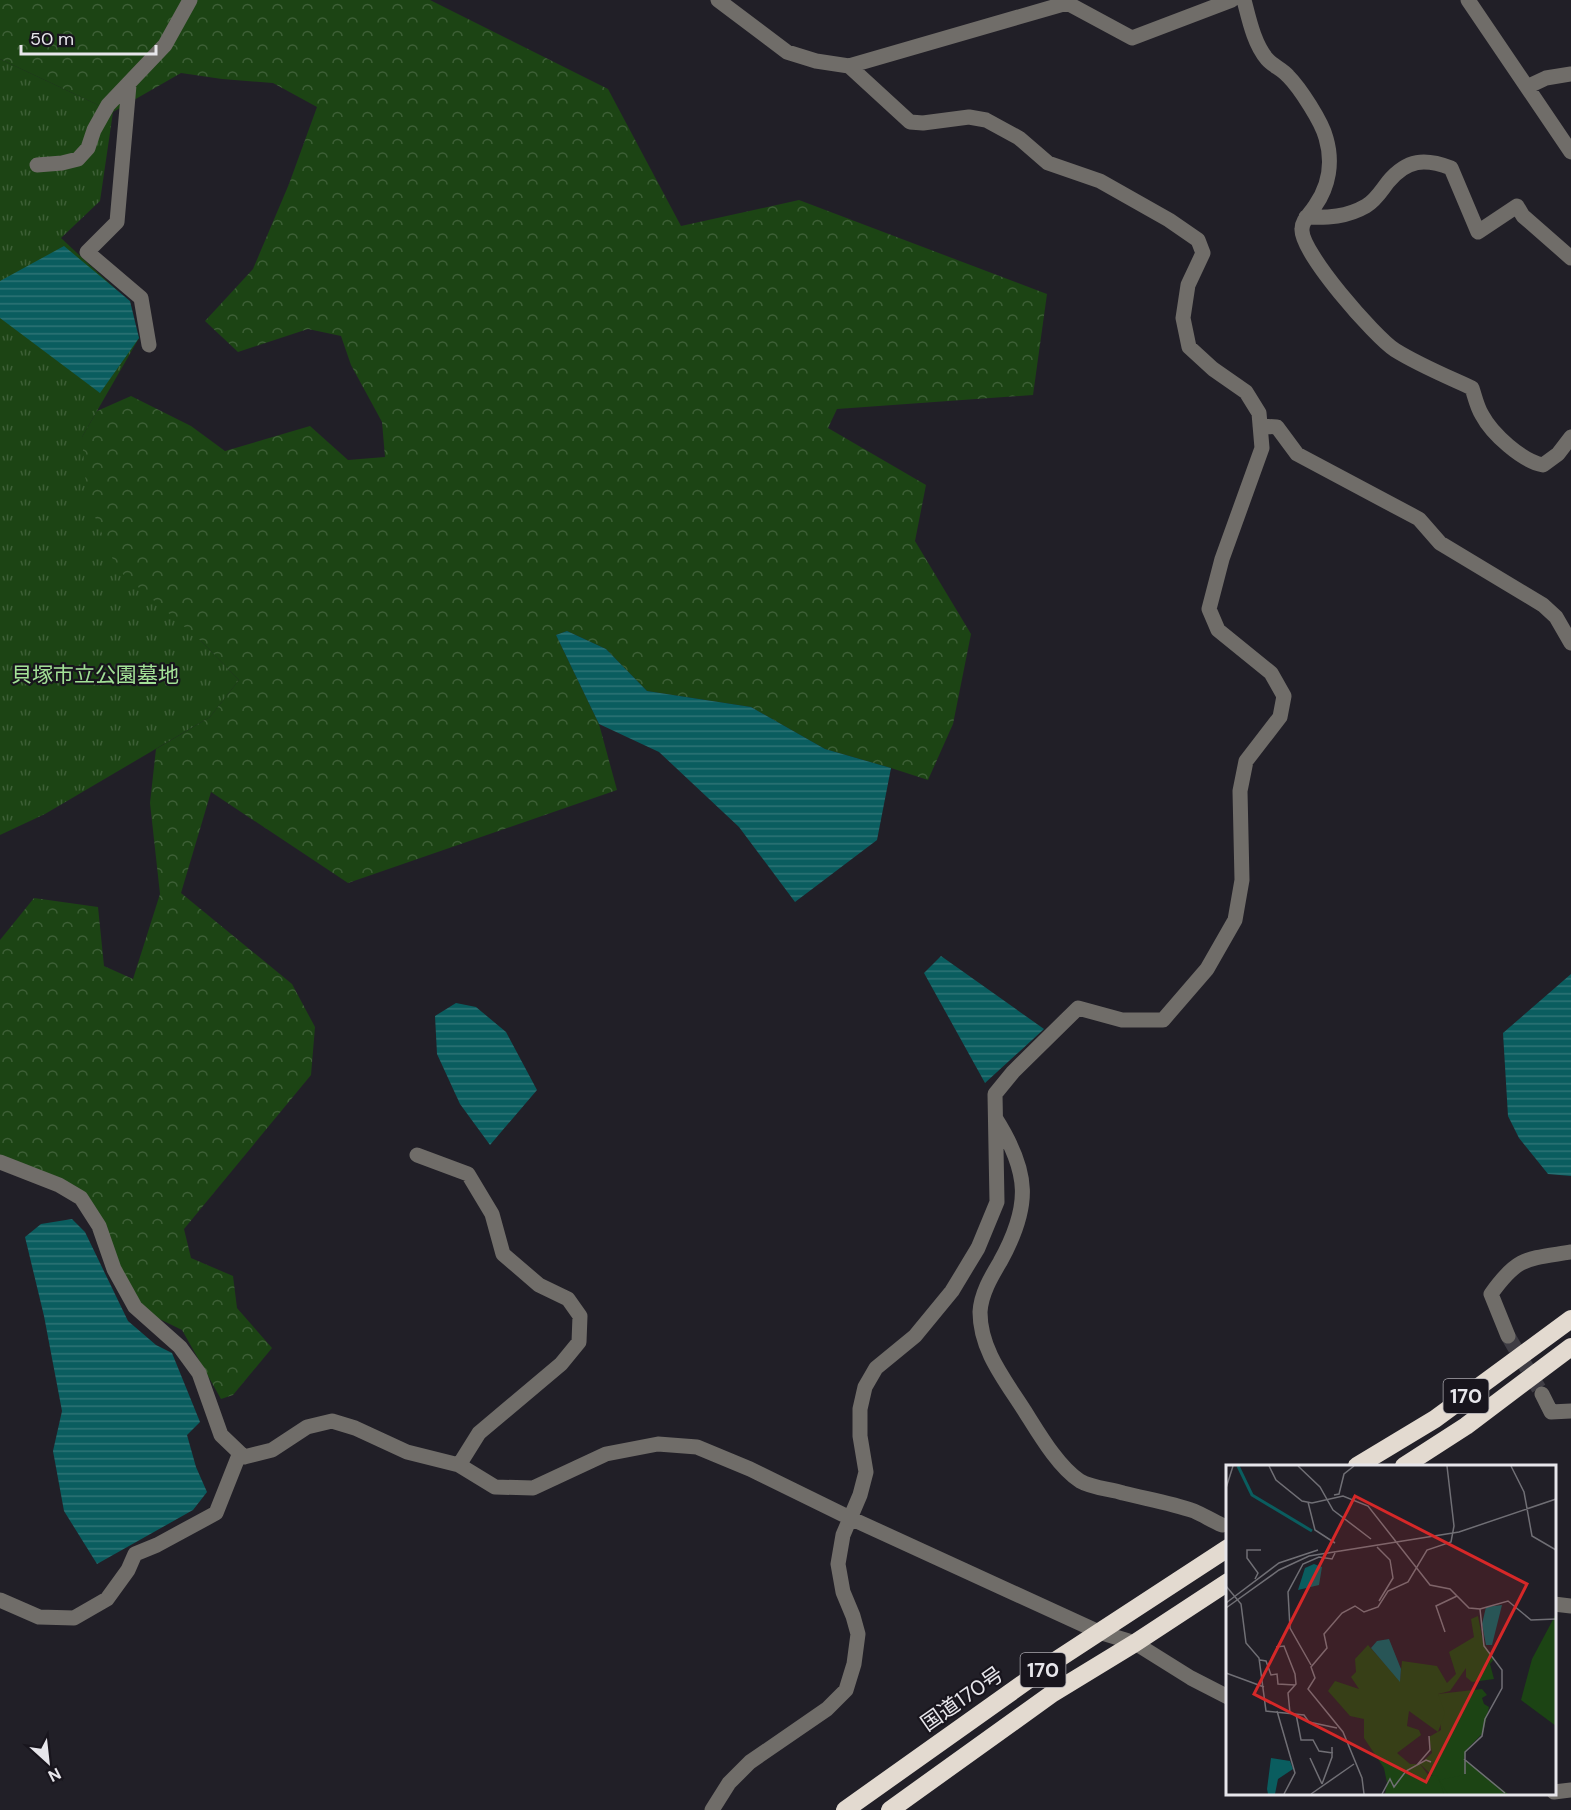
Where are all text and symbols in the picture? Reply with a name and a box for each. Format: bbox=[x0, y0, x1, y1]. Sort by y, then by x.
scale bar bbox=[21, 18, 156, 56]
text: 50 m bbox=[30, 27, 74, 51]
park label: 貝塚市立公園墓地 bbox=[11, 661, 179, 689]
road number: 170 bbox=[1444, 1379, 1488, 1413]
inset map bbox=[1226, 1465, 1556, 1795]
road number: 170 bbox=[1020, 1653, 1066, 1687]
street label: 国道170号 bbox=[915, 1660, 1009, 1738]
north arrow bbox=[18, 1732, 78, 1792]
text: N bbox=[45, 1763, 65, 1787]

